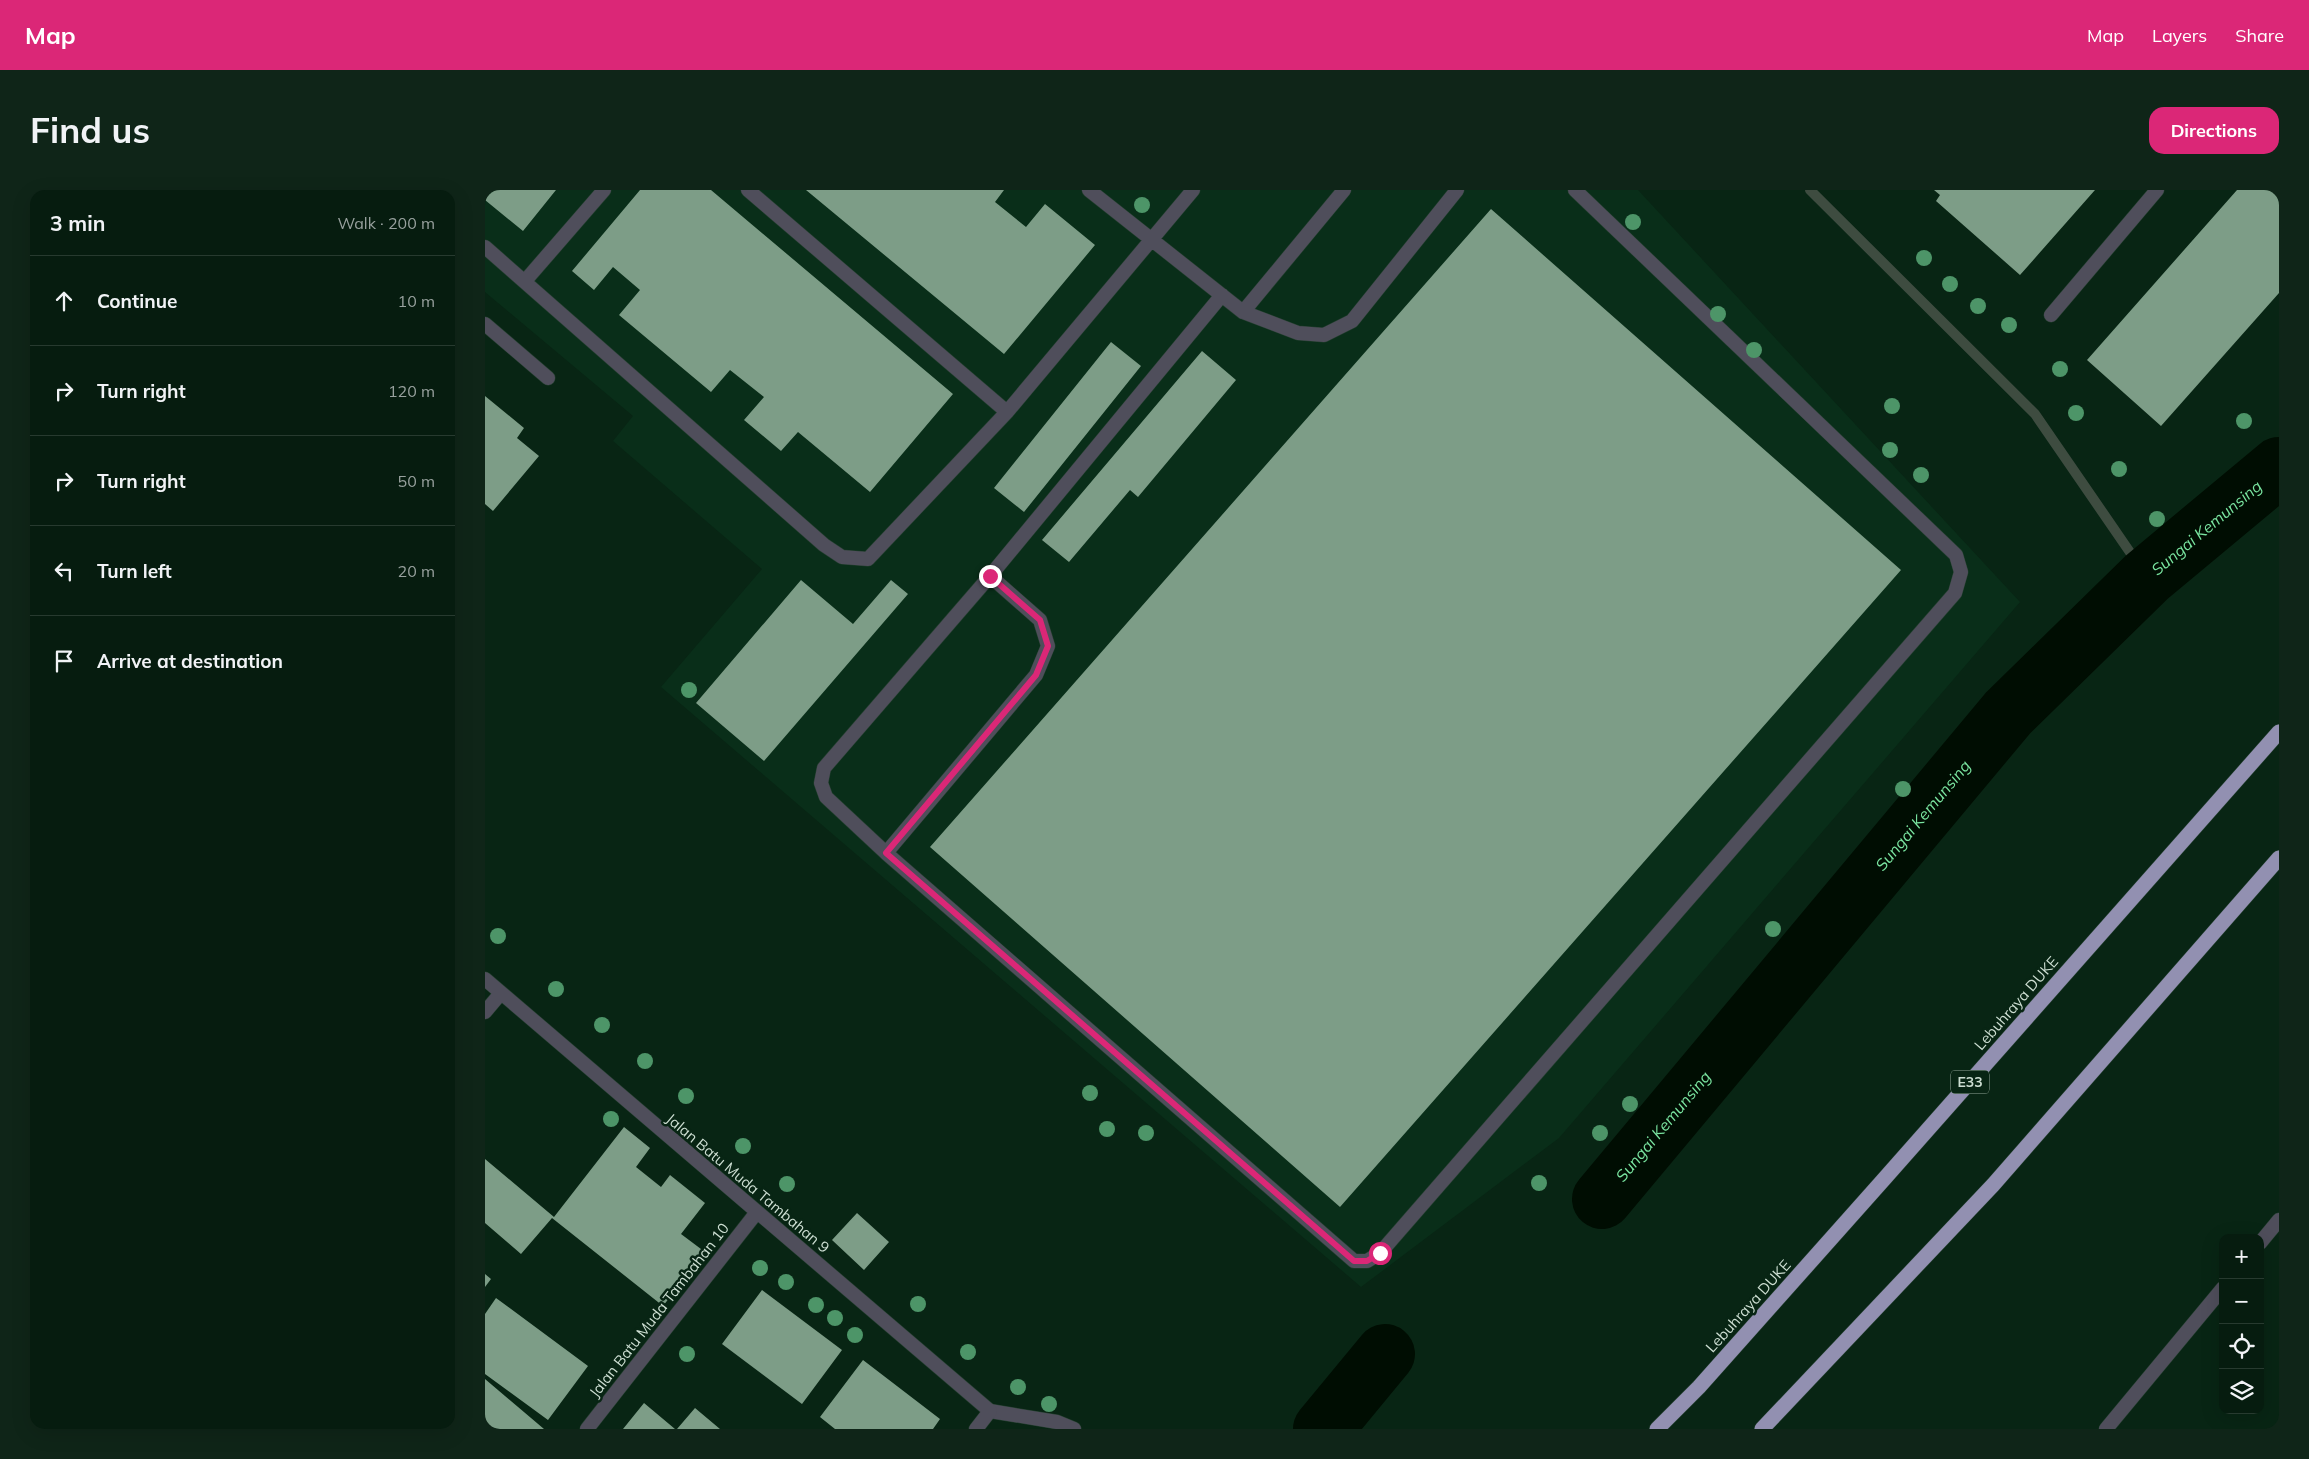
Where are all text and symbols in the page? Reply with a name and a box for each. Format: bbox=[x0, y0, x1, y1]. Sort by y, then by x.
text: Map bbox=[25, 20, 76, 50]
text: Map bbox=[2087, 24, 2124, 47]
text: Layers bbox=[2152, 24, 2207, 47]
text: Share bbox=[2235, 24, 2284, 47]
button: Directions bbox=[2149, 107, 2279, 154]
text: Find us bbox=[30, 108, 150, 152]
text: 3 min bbox=[50, 210, 105, 236]
text: Walk · 200 m bbox=[337, 213, 435, 233]
icon: ahead bbox=[50, 287, 78, 315]
text: Continue bbox=[97, 289, 177, 313]
text: 10 m bbox=[398, 291, 435, 311]
icon: right bbox=[50, 377, 78, 405]
text: Turn right bbox=[97, 379, 186, 403]
text: 120 m bbox=[388, 381, 435, 401]
icon: right bbox=[50, 467, 78, 495]
text: Turn right bbox=[97, 469, 186, 493]
text: 50 m bbox=[398, 471, 435, 491]
water label: Sungai Kemunsing bbox=[2147, 475, 2266, 579]
icon: left bbox=[50, 557, 78, 585]
text: Turn left bbox=[97, 559, 172, 583]
text: 20 m bbox=[398, 561, 435, 581]
route end bbox=[979, 565, 1002, 588]
icon: arrive bbox=[50, 647, 78, 675]
text: Arrive at destination bbox=[97, 649, 283, 673]
water label: Sungai Kemunsing bbox=[1871, 756, 1975, 875]
street label: Lebuhraya DUKE bbox=[1970, 952, 2062, 1054]
water label: Sungai Kemunsing bbox=[1611, 1066, 1715, 1185]
road number: E33 bbox=[1951, 1070, 1989, 1094]
street label: Jalan Batu Muda Tambahan 9 bbox=[663, 1109, 833, 1257]
street label: Jalan Batu Muda Tambahan 10 bbox=[585, 1219, 733, 1401]
map controls bbox=[2219, 1234, 2264, 1414]
button: + bbox=[2219, 1234, 2264, 1279]
route start bbox=[1369, 1242, 1392, 1265]
street label: Lebuhraya DUKE bbox=[1701, 1256, 1795, 1356]
button: − bbox=[2219, 1279, 2264, 1324]
button: locate bbox=[2219, 1324, 2264, 1369]
button: layers bbox=[2219, 1369, 2264, 1414]

